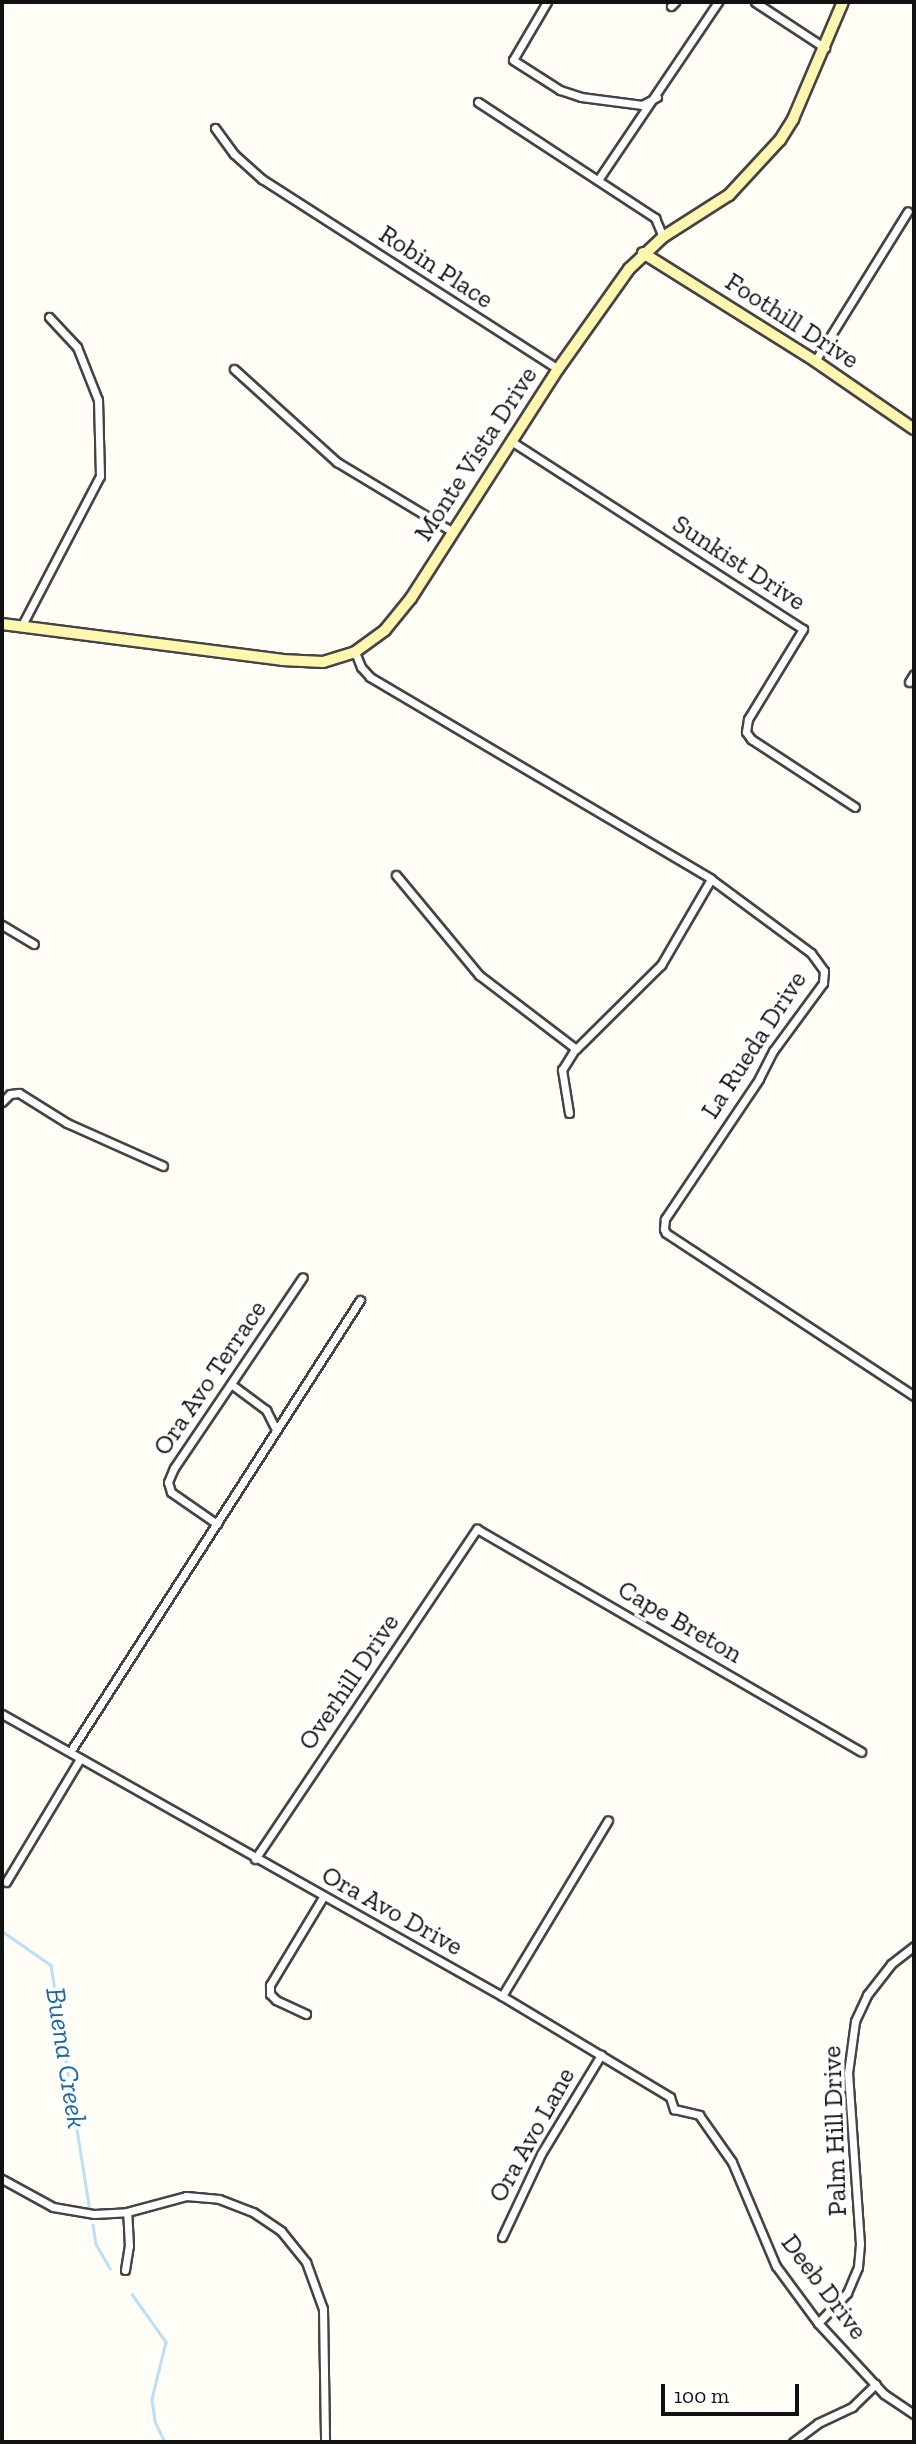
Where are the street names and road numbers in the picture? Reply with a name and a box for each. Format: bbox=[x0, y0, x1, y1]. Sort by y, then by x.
street label: Robin Place bbox=[373, 219, 499, 315]
street label: Foothill Drive bbox=[719, 266, 865, 376]
street label: Monte Vista Drive bbox=[408, 361, 544, 547]
street label: Sunkist Drive bbox=[667, 508, 811, 618]
street label: La Rueda Drive bbox=[695, 965, 813, 1125]
street label: Ora Avo Terrace bbox=[146, 1294, 274, 1462]
street label: Cape Breton bbox=[612, 1574, 748, 1670]
street label: Overhill Drive bbox=[292, 1608, 406, 1756]
street label: Ora Avo Drive bbox=[316, 1859, 468, 1963]
street label: Palm Hill Drive bbox=[816, 2045, 854, 2217]
street label: Ora Avo Lane bbox=[482, 2062, 582, 2208]
street label: Deeb Drive bbox=[774, 2228, 874, 2346]

